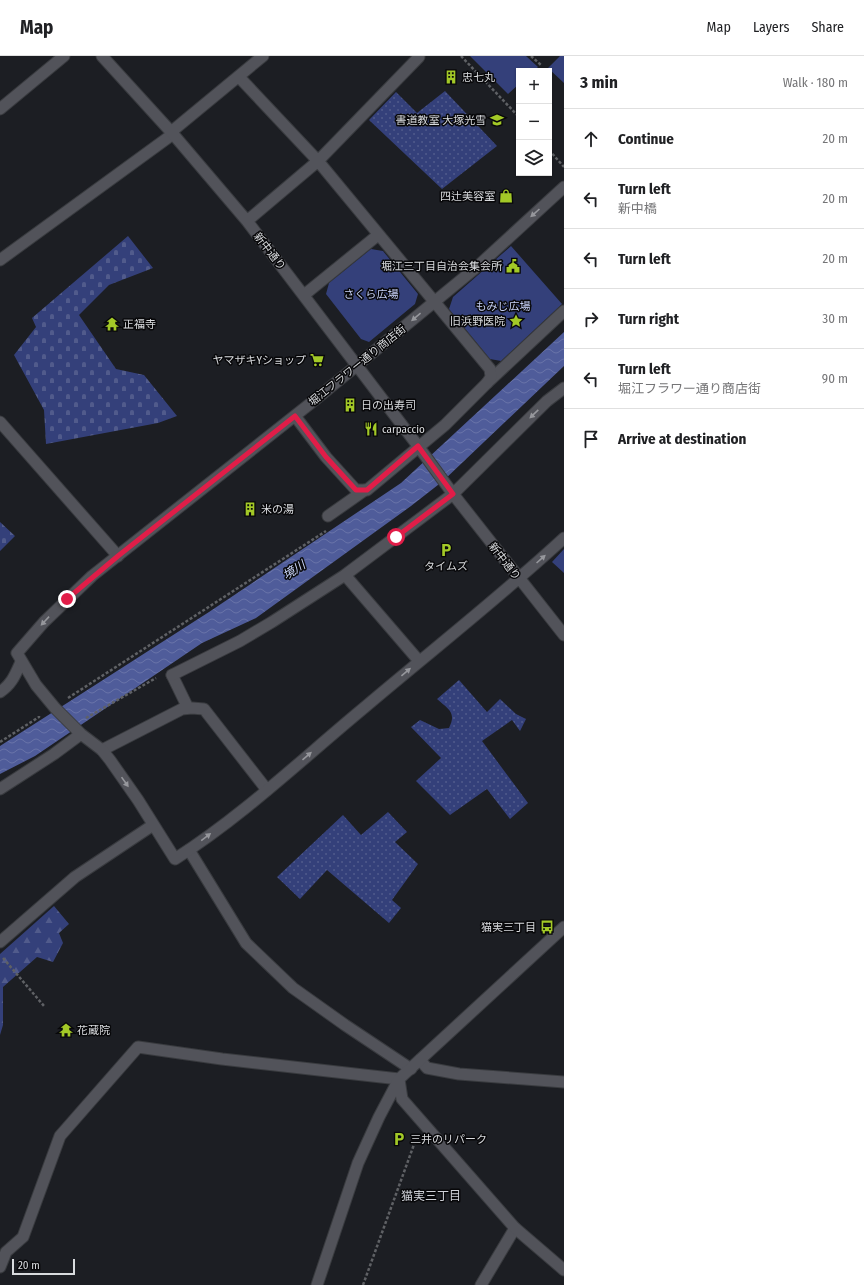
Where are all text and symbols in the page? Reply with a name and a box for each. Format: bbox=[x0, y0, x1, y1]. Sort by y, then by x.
text: Map bbox=[20, 16, 53, 39]
text: Map bbox=[707, 19, 731, 36]
text: Layers bbox=[753, 19, 789, 36]
text: Share bbox=[811, 19, 844, 36]
map controls bbox=[516, 68, 552, 176]
button: + bbox=[516, 68, 552, 104]
building icon: 忠七丸 bbox=[443, 69, 459, 85]
place label: 忠七丸 bbox=[462, 71, 495, 84]
text: 3 min bbox=[580, 72, 618, 93]
text: Walk · 180 m bbox=[783, 75, 848, 90]
button: − bbox=[516, 104, 552, 140]
school or university icon: 書道教室 大塚光雪 bbox=[489, 112, 505, 128]
place label: 書道教室 大塚光雪 bbox=[395, 114, 486, 127]
icon: ahead bbox=[580, 128, 602, 150]
text: Continue bbox=[618, 130, 674, 148]
text: 20 m bbox=[822, 131, 848, 146]
button: layers bbox=[516, 140, 552, 176]
text: Turn left bbox=[618, 180, 671, 198]
shop icon: 四辻美容室 bbox=[498, 188, 514, 204]
icon: left bbox=[580, 188, 602, 210]
place label: 四辻美容室 bbox=[440, 190, 495, 203]
text: 20 m bbox=[822, 191, 848, 206]
text: 新中橋 bbox=[618, 201, 657, 216]
one-way arrow bbox=[530, 208, 540, 217]
street label: 新中通り bbox=[251, 230, 288, 273]
icon: left bbox=[580, 248, 602, 270]
text: Turn left bbox=[618, 250, 671, 268]
text: 20 m bbox=[822, 251, 848, 266]
public building icon: 堀江三丁目自治会集会所 bbox=[505, 258, 521, 274]
place label: 堀江三丁目自治会集会所 bbox=[381, 260, 503, 273]
park label: さくら広場 bbox=[344, 288, 399, 301]
park label: もみじ広場 bbox=[476, 300, 531, 313]
icon: right bbox=[580, 308, 602, 330]
text: Turn right bbox=[618, 310, 679, 328]
text: 30 m bbox=[822, 311, 848, 326]
one-way arrow bbox=[411, 312, 422, 321]
place icon: 旧浜野医院 bbox=[508, 313, 524, 329]
place label: 旧浜野医院 bbox=[450, 315, 505, 328]
temple icon: 正福寺 bbox=[104, 316, 120, 332]
place label: 正福寺 bbox=[123, 318, 156, 331]
street label: 堀江フラワー通り商店街 bbox=[306, 322, 408, 409]
supermarket icon: ヤマザキYショップ bbox=[309, 352, 325, 368]
place label: ヤマザキYショップ bbox=[213, 354, 306, 367]
text: Turn left bbox=[618, 360, 671, 378]
icon: left bbox=[580, 368, 602, 390]
text: 90 m bbox=[822, 371, 848, 386]
text: 堀江フラワー通り商店街 bbox=[618, 381, 761, 396]
building icon: 日の出寿司 bbox=[342, 397, 358, 413]
place label: 日の出寿司 bbox=[361, 399, 416, 412]
one-way arrow bbox=[529, 409, 539, 419]
restaurant icon: carpaccio bbox=[363, 421, 379, 437]
place label: carpaccio bbox=[382, 423, 425, 436]
icon: arrive bbox=[580, 428, 602, 450]
text: Arrive at destination bbox=[618, 430, 746, 448]
building icon: 米の湯 bbox=[242, 501, 258, 517]
place label: 米の湯 bbox=[261, 503, 294, 516]
route start bbox=[387, 528, 405, 546]
street label: 新中通り bbox=[486, 540, 523, 583]
parking icon: タイムズ bbox=[438, 542, 454, 558]
one-way arrow bbox=[537, 555, 546, 564]
water label: 境川 bbox=[280, 557, 310, 582]
place label: タイムズ bbox=[424, 560, 468, 573]
route end bbox=[58, 590, 76, 608]
one-way arrow bbox=[40, 616, 50, 626]
one-way arrow bbox=[401, 667, 411, 676]
one-way arrow bbox=[301, 751, 312, 760]
one-way arrow bbox=[121, 776, 129, 787]
one-way arrow bbox=[201, 834, 211, 842]
bus stop icon: 猫実三丁目 bbox=[539, 919, 555, 935]
place label: 猫実三丁目 bbox=[481, 921, 536, 934]
temple icon: 花蔵院 bbox=[58, 1022, 74, 1038]
place label: 花蔵院 bbox=[77, 1024, 110, 1037]
parking icon: 三井のリパーク bbox=[391, 1131, 407, 1147]
place label: 三井のリパーク bbox=[410, 1133, 487, 1146]
district label: 猫実三丁目 bbox=[401, 1189, 461, 1203]
scale bar bbox=[12, 1257, 75, 1276]
text: 20 m bbox=[18, 1259, 40, 1272]

